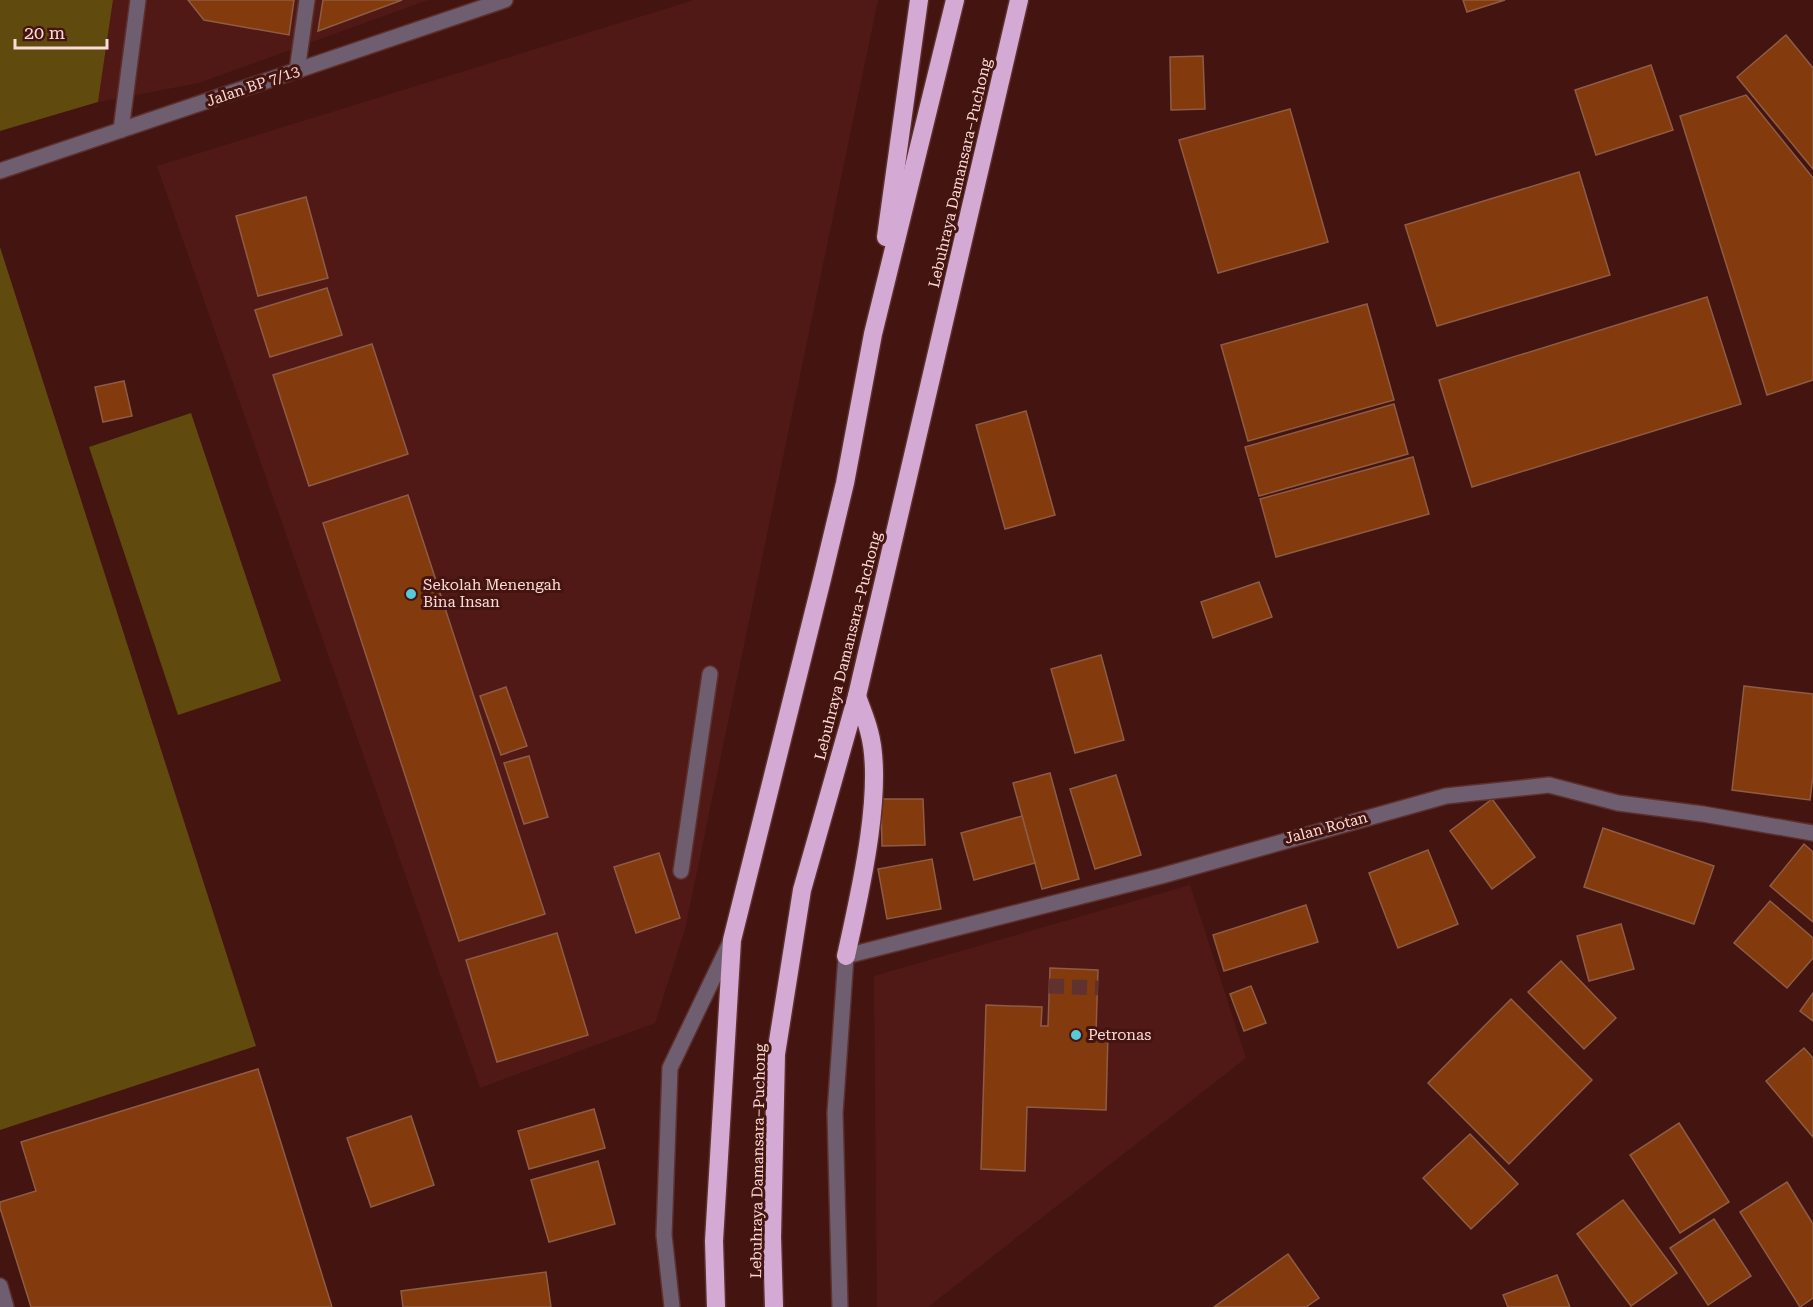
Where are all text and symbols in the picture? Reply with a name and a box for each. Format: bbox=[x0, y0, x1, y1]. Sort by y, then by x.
scale bar bbox=[15, 12, 106, 50]
text: 20 m bbox=[24, 22, 65, 43]
street label: Lebuhraya Damansara–Puchong bbox=[925, 56, 995, 289]
street label: Jalan BP 7/13 bbox=[204, 62, 302, 110]
street label: Lebuhraya Damansara–Puchong bbox=[811, 529, 885, 762]
place label: Sekolah Menengah Bina Insan bbox=[423, 576, 562, 611]
marker: Sekolah Menengah Bina Insan bbox=[404, 587, 418, 601]
street label: Jalan Rotan bbox=[1283, 808, 1370, 848]
place label: Petronas bbox=[1088, 1026, 1151, 1044]
marker: Petronas bbox=[1069, 1028, 1083, 1042]
street label: Lebuhraya Damansara–Puchong bbox=[747, 1043, 769, 1279]

